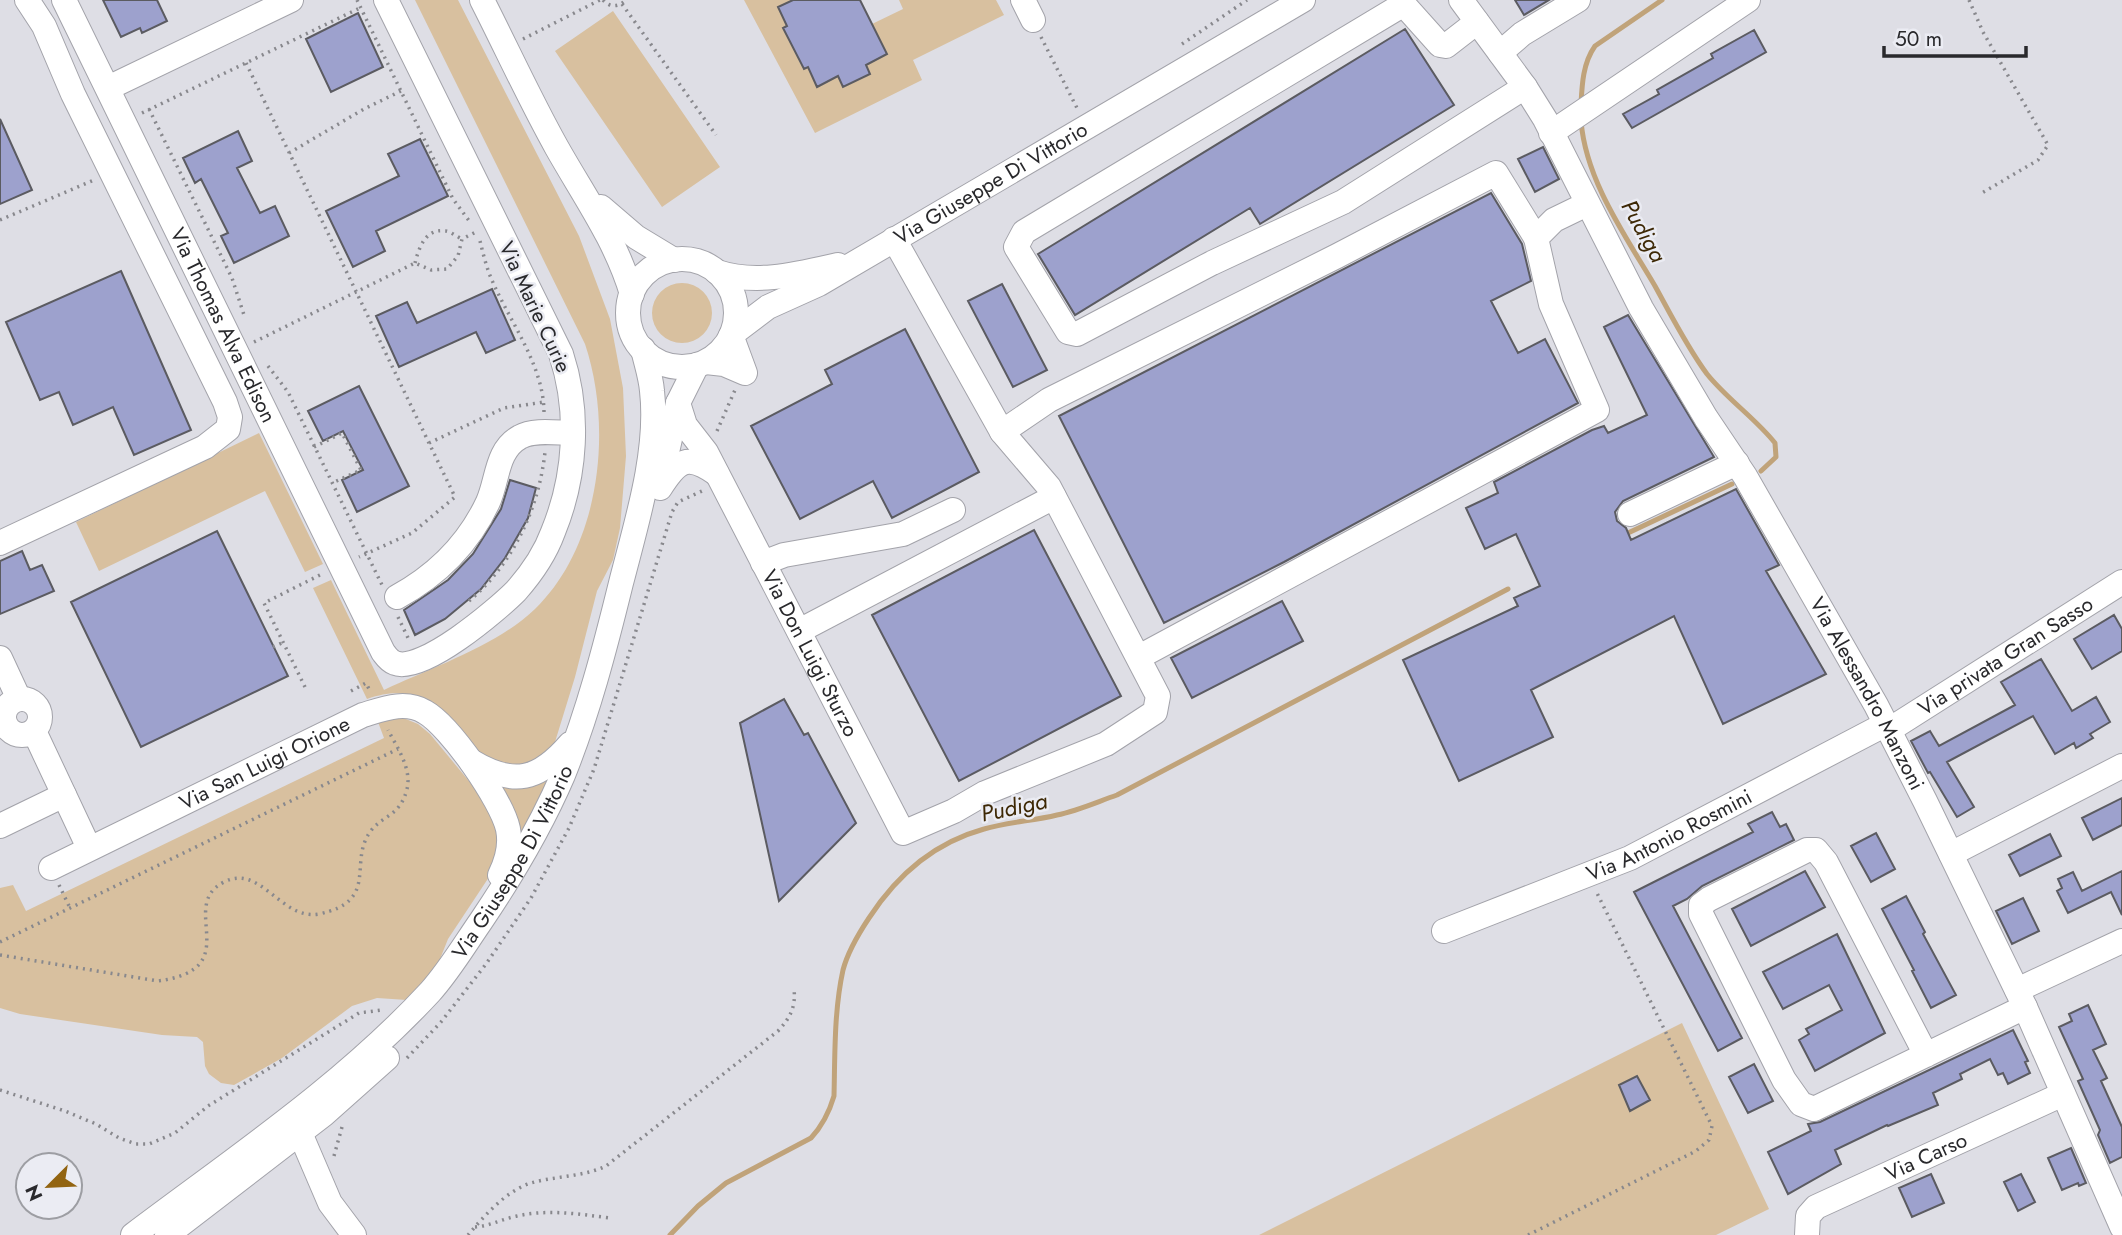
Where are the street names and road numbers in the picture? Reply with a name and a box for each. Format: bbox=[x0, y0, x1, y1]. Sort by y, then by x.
street label: Via Giuseppe Di Vittorio bbox=[888, 115, 1093, 252]
street label: Via Thomas Alva Edison bbox=[163, 223, 284, 428]
street label: Via Marie Curie bbox=[492, 237, 579, 378]
street label: Via Don Luigi Sturzo bbox=[754, 565, 866, 742]
street label: Via privata Gran Sasso bbox=[1912, 589, 2099, 723]
street label: Via Alessandro Manzoni bbox=[1802, 592, 1932, 795]
street label: Via San Luigi Orione bbox=[174, 709, 355, 818]
street label: Via Giuseppe Di Vittorio bbox=[445, 761, 580, 965]
street label: Via Antonio Rosmini bbox=[1582, 782, 1757, 889]
street label: Via Carso bbox=[1880, 1125, 1972, 1189]

